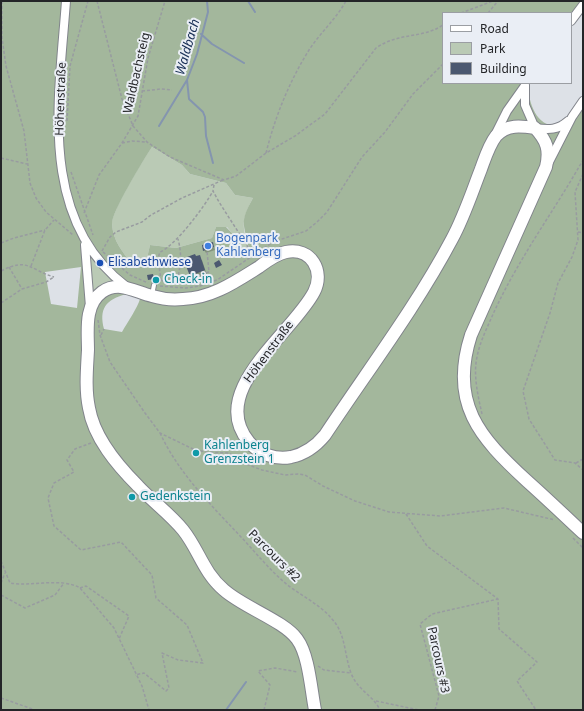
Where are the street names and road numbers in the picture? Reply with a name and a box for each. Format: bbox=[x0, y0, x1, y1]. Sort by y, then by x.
street label: Waldbachsteig bbox=[121, 31, 153, 115]
street label: Höhenstraße bbox=[53, 62, 69, 136]
street label: Höhenstraße bbox=[241, 318, 297, 386]
street label: Parcours #2 bbox=[245, 527, 303, 585]
street label: Parcours #3 bbox=[424, 625, 452, 695]

